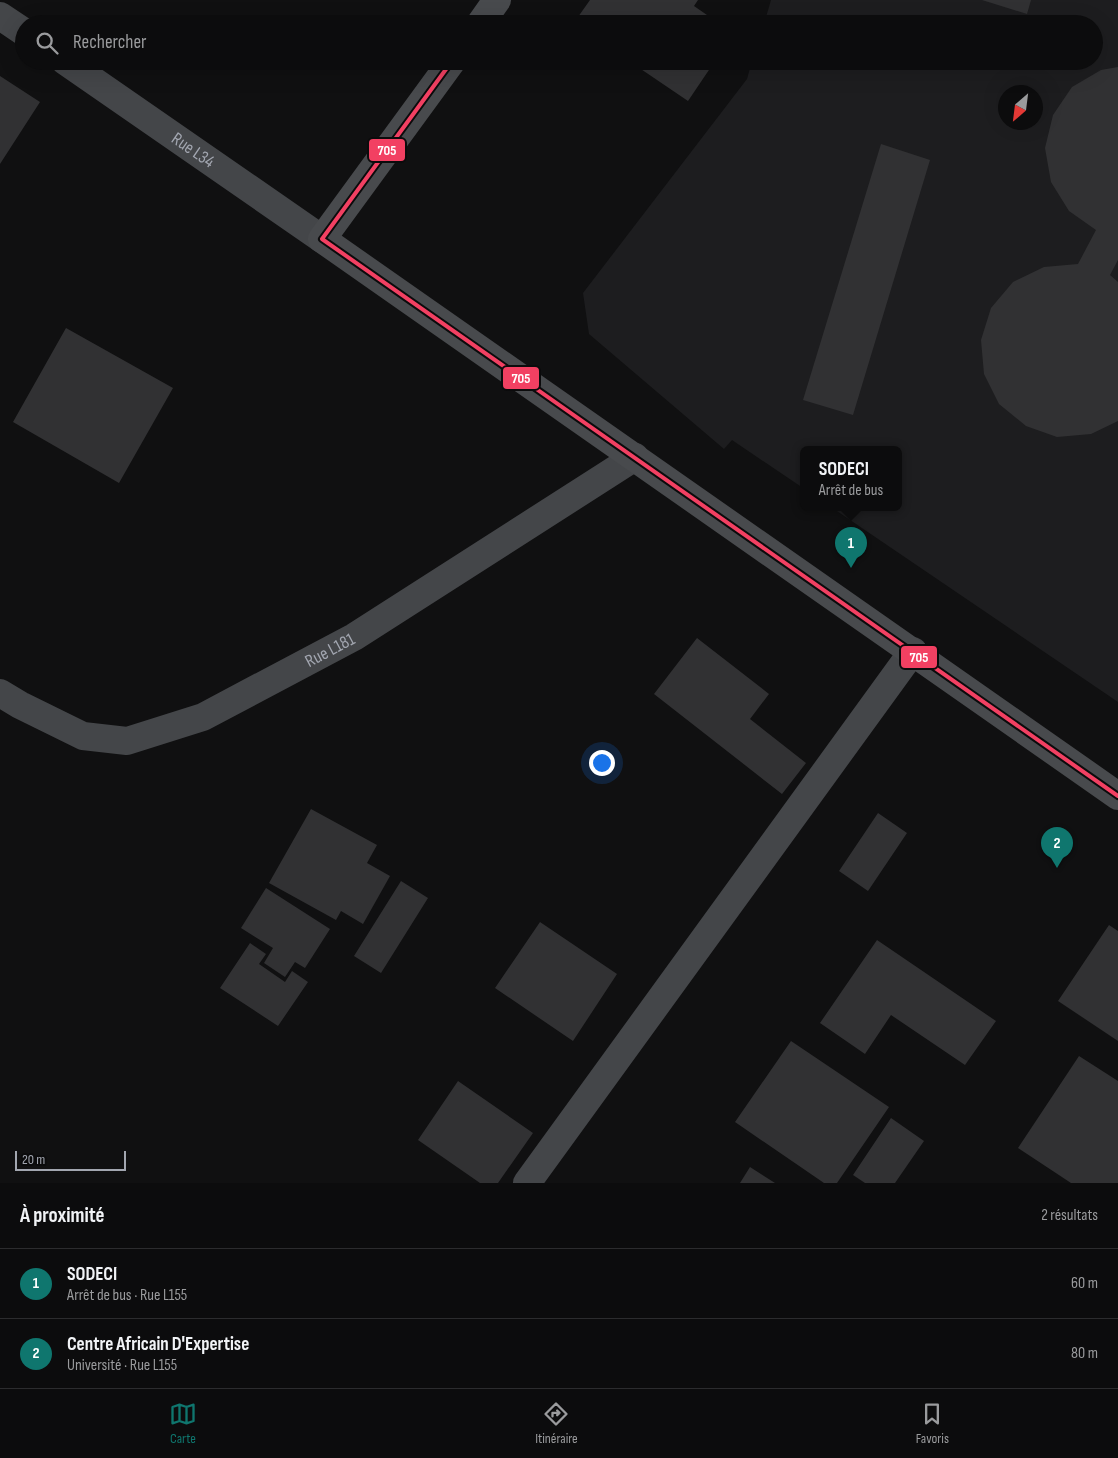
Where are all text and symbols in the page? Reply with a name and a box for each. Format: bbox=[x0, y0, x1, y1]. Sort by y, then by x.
search box bbox=[15, 15, 1103, 70]
icon: search bbox=[33, 29, 61, 57]
text: Rechercher bbox=[73, 31, 147, 54]
north arrow bbox=[998, 85, 1043, 130]
street label: Rue L34 bbox=[167, 128, 219, 173]
line badge: 705 bbox=[368, 138, 406, 162]
text: 705 bbox=[378, 142, 396, 159]
line badge: 705 bbox=[502, 366, 540, 390]
text: 705 bbox=[512, 370, 530, 387]
popup bbox=[800, 446, 902, 511]
text: SODECI bbox=[819, 458, 869, 481]
text: Arrêt de bus bbox=[819, 481, 883, 500]
pin: 1 bbox=[835, 527, 867, 568]
street label: Rue L181 bbox=[302, 628, 359, 672]
line badge: 705 bbox=[900, 645, 938, 669]
text: 705 bbox=[910, 649, 928, 666]
your location bbox=[589, 750, 615, 776]
pin: 2 bbox=[1041, 827, 1073, 868]
scale bar bbox=[15, 1148, 126, 1171]
text: 20 m bbox=[22, 1151, 45, 1168]
text: À proximité bbox=[20, 1203, 105, 1228]
text: 2 résultats bbox=[1041, 1206, 1098, 1225]
text: SODECI bbox=[67, 1263, 117, 1286]
text: 1 bbox=[33, 1274, 39, 1293]
text: 60 m bbox=[1071, 1274, 1098, 1293]
text: Arrêt de bus · Rue L155 bbox=[67, 1286, 187, 1305]
text: Centre Africain D'Expertise bbox=[67, 1333, 249, 1356]
text: 2 bbox=[32, 1344, 40, 1363]
text: 80 m bbox=[1071, 1344, 1098, 1363]
text: Université · Rue L155 bbox=[67, 1356, 177, 1375]
tab: Carte bbox=[169, 1400, 197, 1447]
tab: Itinéraire bbox=[535, 1400, 578, 1447]
tab: Favoris bbox=[916, 1400, 949, 1447]

